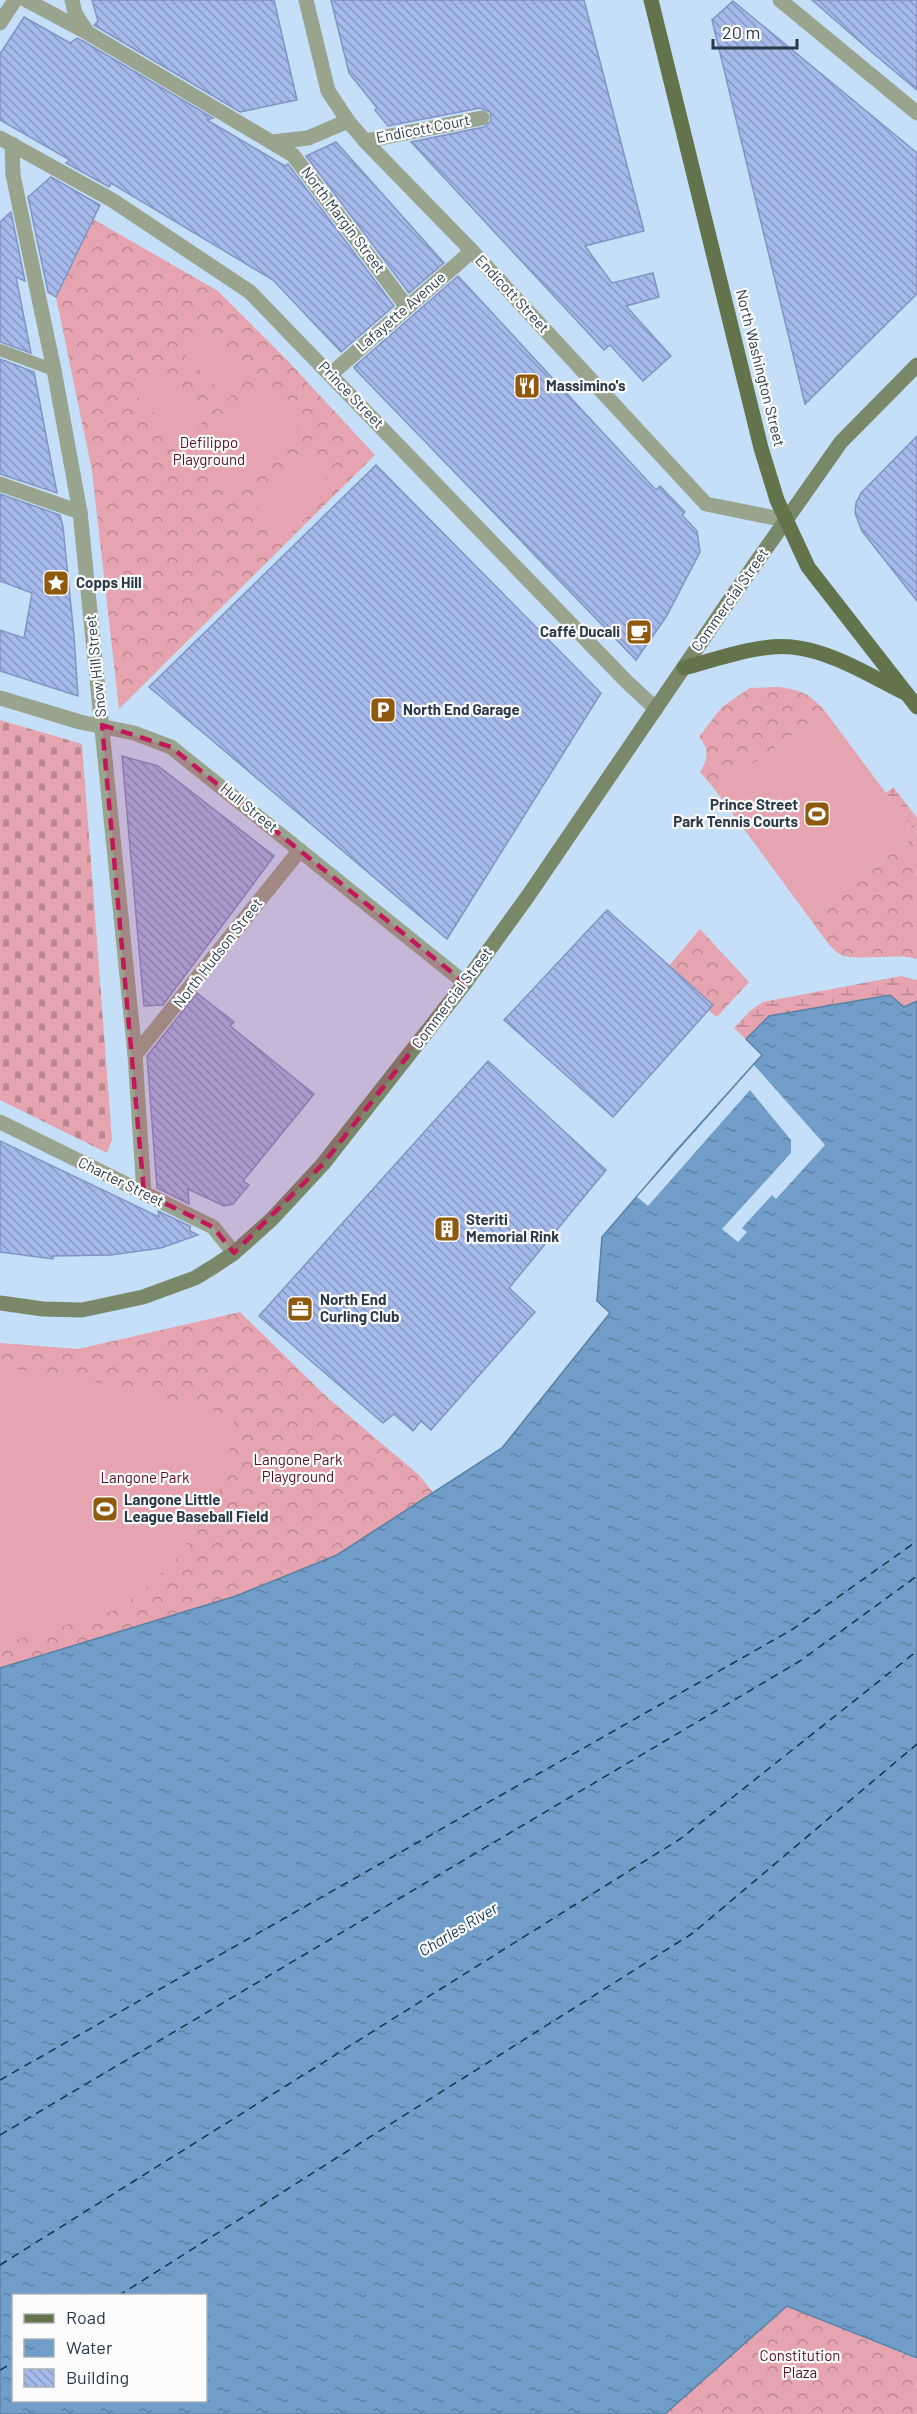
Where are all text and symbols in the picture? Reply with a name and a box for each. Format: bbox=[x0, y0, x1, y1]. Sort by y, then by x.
scale bar bbox=[713, 12, 797, 50]
text: 20 m bbox=[722, 21, 760, 43]
street label: Endicott Court bbox=[374, 110, 471, 146]
street label: North Margin Street bbox=[298, 163, 390, 276]
street label: Endicott Street bbox=[472, 251, 553, 336]
street label: Lafayette Avenue bbox=[352, 267, 449, 355]
street label: North Washington Street bbox=[733, 287, 789, 448]
street label: Prince Street bbox=[315, 357, 388, 431]
restaurant icon: Massimino's bbox=[512, 371, 542, 401]
place label: Massimino's bbox=[546, 376, 626, 394]
park label: Defilippo Playground bbox=[173, 433, 245, 468]
street label: Commercial Street bbox=[687, 544, 772, 655]
place icon: Copps Hill bbox=[41, 568, 71, 598]
place label: Copps Hill bbox=[76, 573, 142, 591]
street label: Snow Hill Street bbox=[81, 614, 109, 718]
cafe icon: Caffé Ducali bbox=[624, 617, 654, 647]
place label: Caffé Ducali bbox=[540, 622, 620, 640]
parking icon: North End Garage bbox=[368, 695, 398, 725]
place label: North End Garage bbox=[403, 700, 520, 718]
street label: Hull Street bbox=[217, 779, 282, 836]
place label: Prince Street Park Tennis Courts bbox=[673, 795, 798, 830]
sports icon: Prince Street Park Tennis Courts bbox=[802, 799, 832, 829]
street label: North Hudson Street bbox=[169, 894, 266, 1011]
street label: Commercial Street bbox=[407, 943, 495, 1052]
street label: Charter Street bbox=[76, 1153, 167, 1210]
place label: Steriti Memorial Rink bbox=[466, 1210, 559, 1245]
building icon: Steriti Memorial Rink bbox=[432, 1214, 462, 1244]
place label: North End Curling Club bbox=[320, 1290, 400, 1325]
office icon: North End Curling Club bbox=[285, 1294, 315, 1324]
park label: Langone Park Playground bbox=[254, 1450, 343, 1485]
park label: Langone Park bbox=[101, 1468, 190, 1486]
place label: Langone Little League Baseball Field bbox=[124, 1490, 269, 1525]
sports icon: Langone Little League Baseball Field bbox=[90, 1494, 120, 1524]
water label: Charles River bbox=[415, 1897, 502, 1960]
legend bbox=[12, 2294, 207, 2402]
text: Road bbox=[66, 2306, 106, 2328]
text: Water bbox=[66, 2336, 113, 2358]
park label: Constitution Plaza bbox=[760, 2346, 840, 2381]
text: Building bbox=[66, 2366, 129, 2388]

